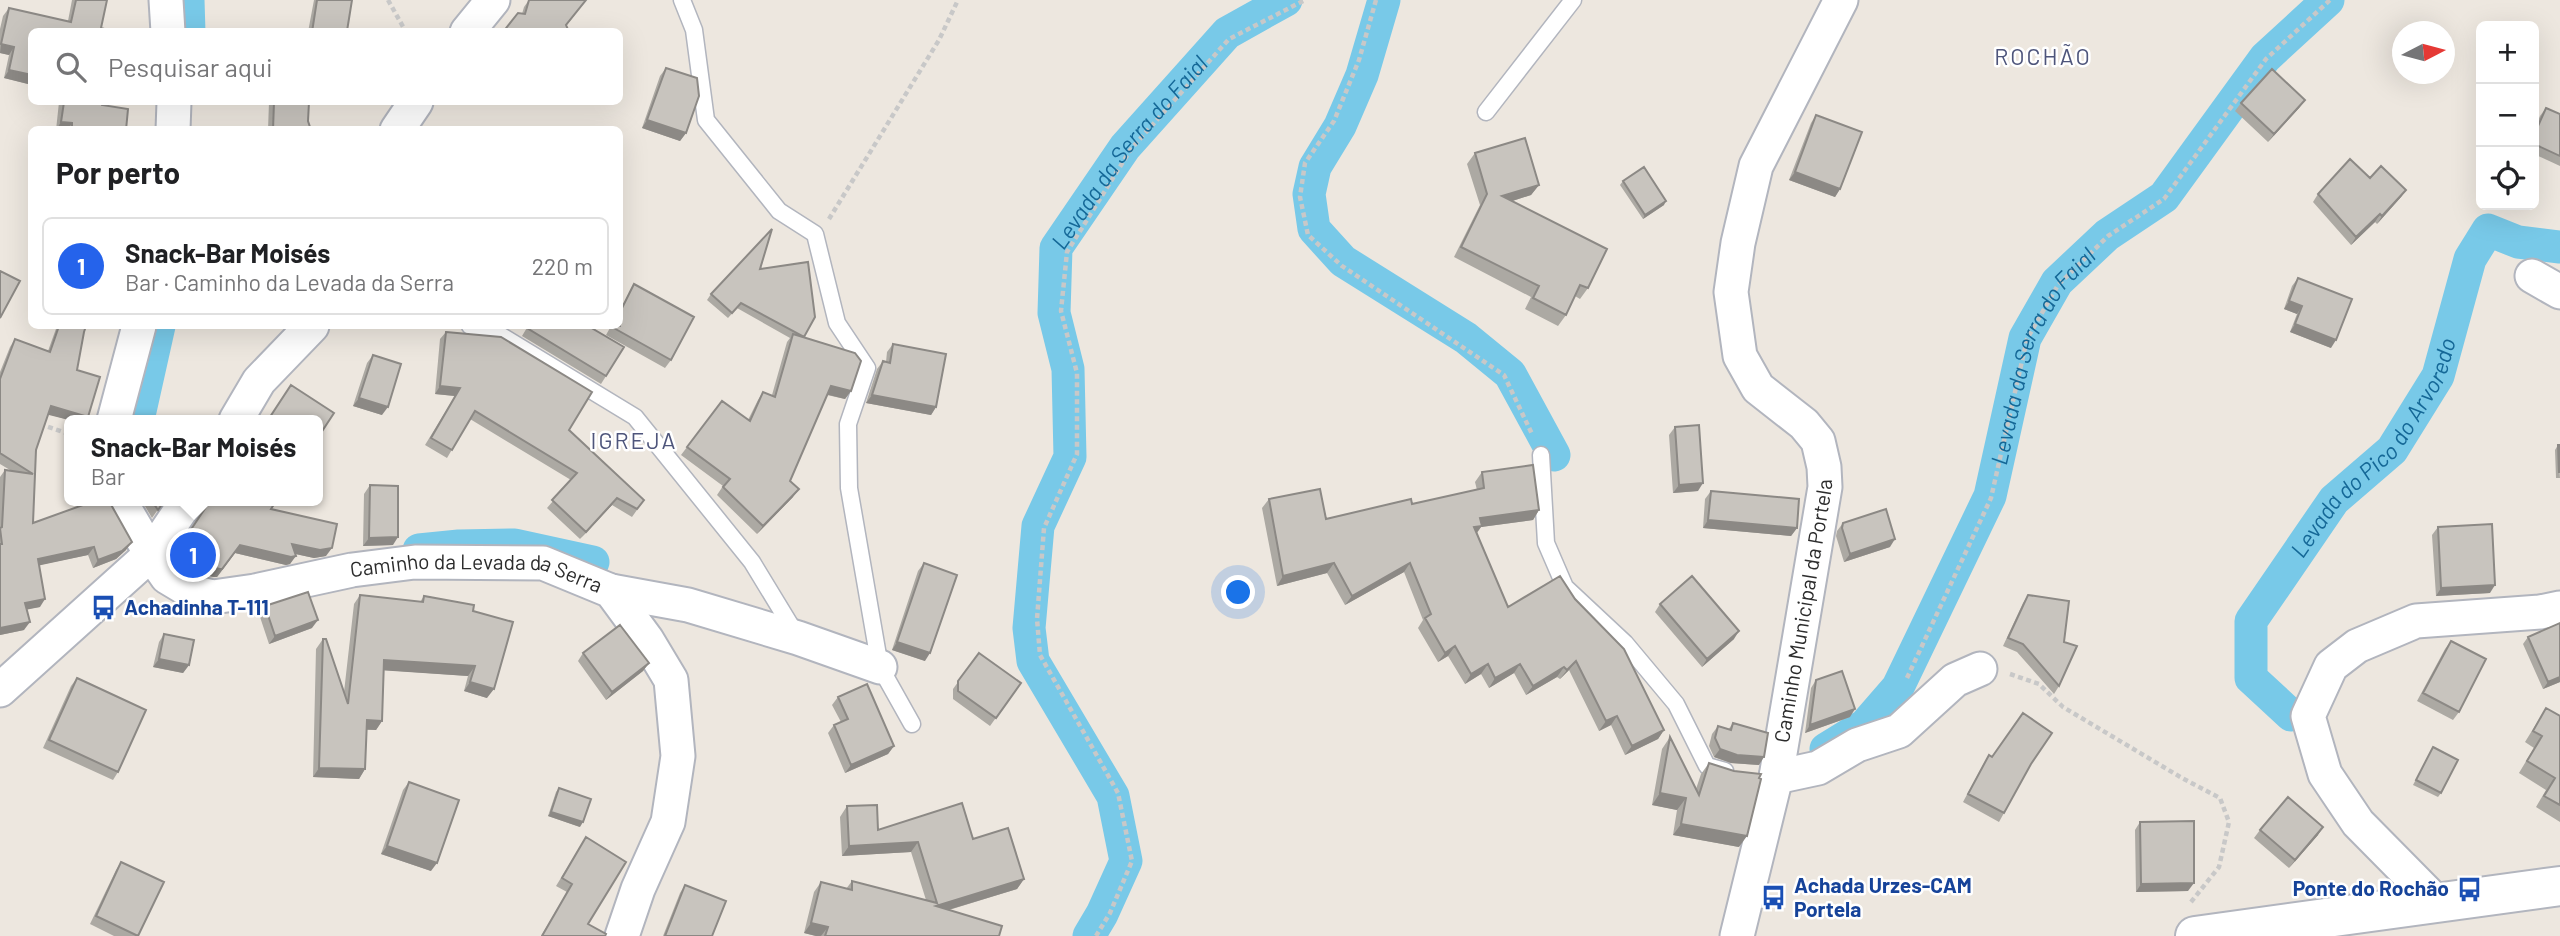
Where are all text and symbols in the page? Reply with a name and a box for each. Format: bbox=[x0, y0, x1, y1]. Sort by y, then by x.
north arrow bbox=[2392, 21, 2455, 84]
map controls bbox=[2476, 21, 2539, 210]
button: + bbox=[2476, 21, 2539, 84]
search box bbox=[28, 28, 623, 105]
district label: ROCHÃO bbox=[1994, 42, 2092, 70]
icon: search bbox=[52, 48, 90, 86]
water label: Levada da Serra do Faial bbox=[1045, 50, 1213, 254]
text: Pesquisar aqui bbox=[108, 51, 273, 82]
button: − bbox=[2476, 84, 2539, 147]
button: locate bbox=[2476, 147, 2539, 210]
text: Por perto bbox=[56, 154, 180, 190]
text: Snack-Bar Moisés bbox=[125, 237, 330, 268]
water label: Levada da Serra do Faial bbox=[1984, 241, 2101, 467]
text: 1 bbox=[77, 252, 85, 280]
text: 220 m bbox=[532, 252, 593, 280]
text: Bar · Caminho da Levada da Serra bbox=[125, 268, 454, 296]
water label: Levada do Pico do Arvoredo bbox=[2284, 335, 2461, 562]
popup bbox=[64, 415, 323, 506]
district label: IGREJA bbox=[590, 426, 678, 454]
text: Snack-Bar Moisés bbox=[91, 431, 296, 462]
text: Bar bbox=[91, 462, 125, 490]
street label: Caminho Municipal da Portela bbox=[1768, 479, 1836, 744]
pin: 1 bbox=[170, 529, 216, 581]
street label: Caminho da Levada da Serra bbox=[348, 548, 606, 597]
your location bbox=[1221, 575, 1255, 609]
bus stop icon: Achadinha T-111 bbox=[90, 594, 118, 622]
place label: Achadinha T-111 bbox=[124, 594, 269, 619]
place label: Achada Urzes-CAM Portela bbox=[1794, 872, 1972, 921]
place label: Ponte do Rochão bbox=[2293, 875, 2449, 900]
bus stop icon: Ponte do Rochão bbox=[2455, 875, 2483, 903]
bus stop icon: Achada Urzes-CAM Portela bbox=[1760, 884, 1788, 912]

